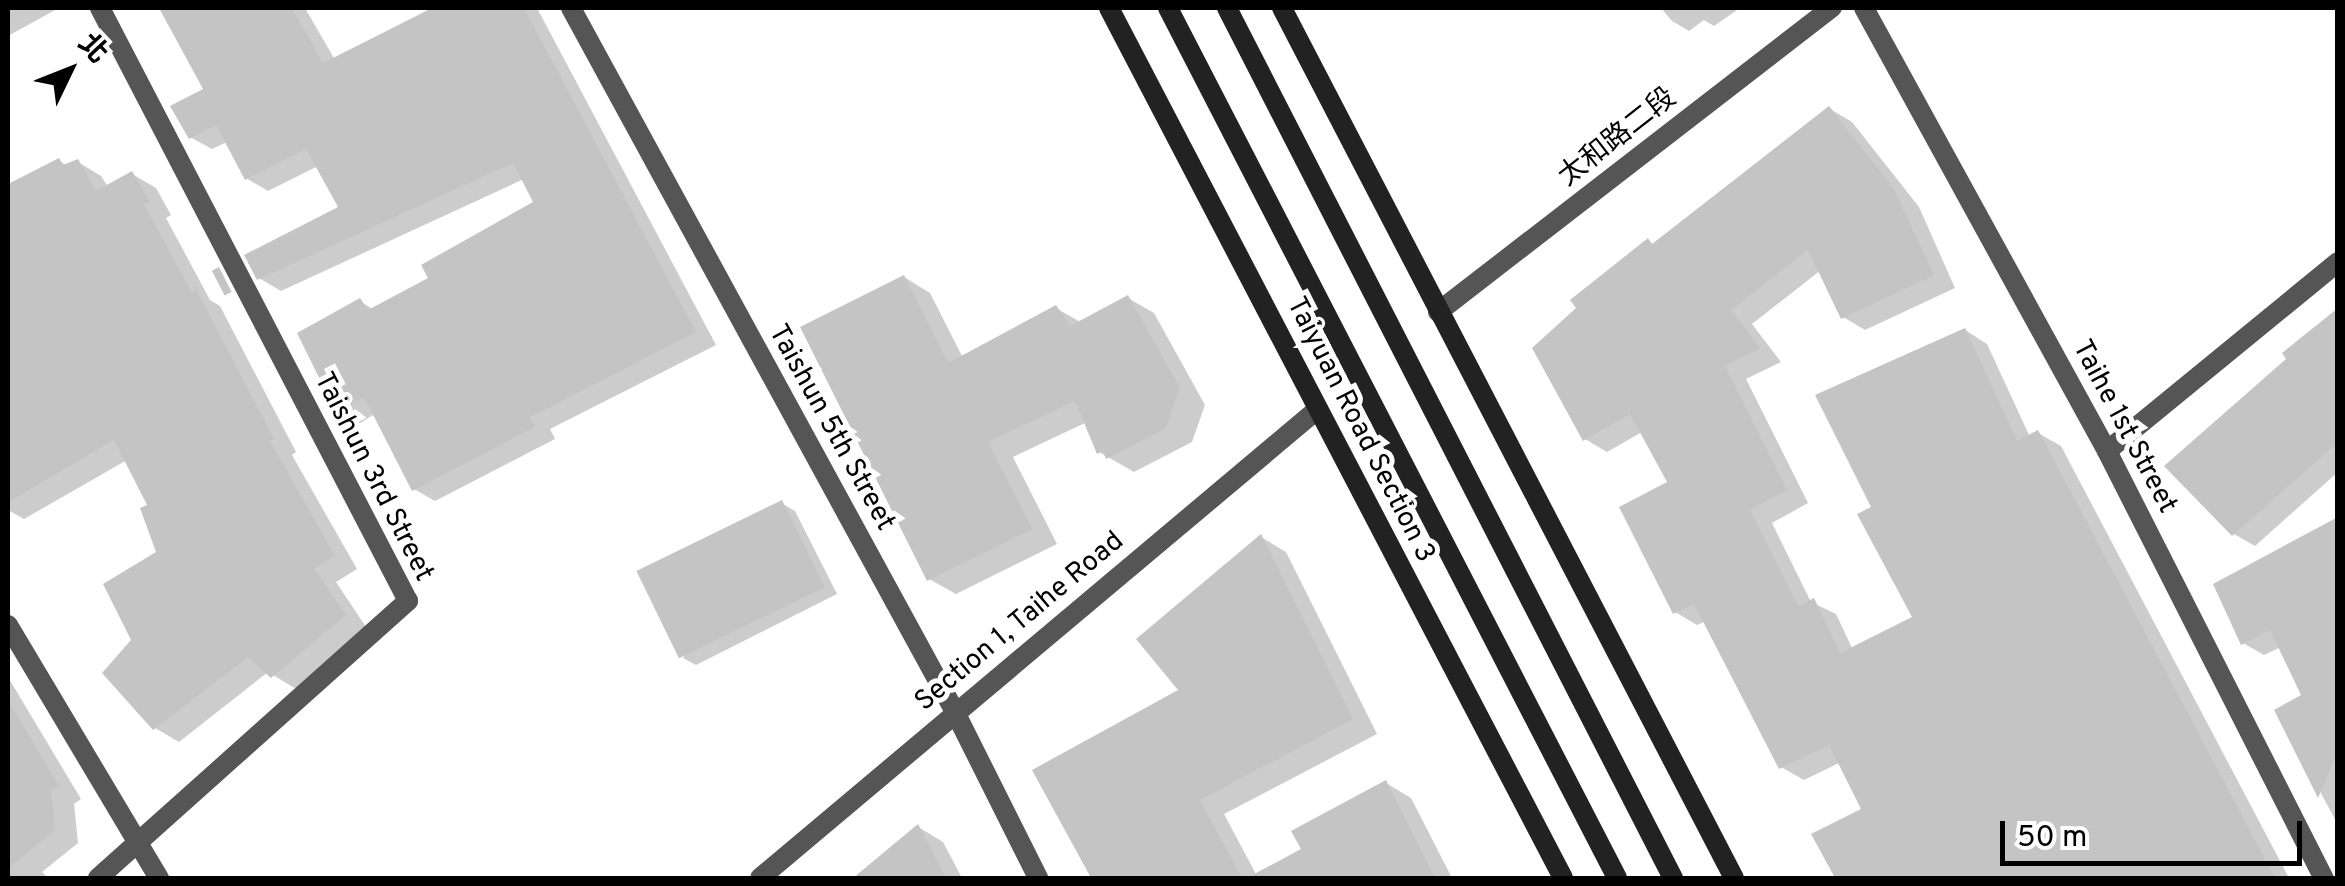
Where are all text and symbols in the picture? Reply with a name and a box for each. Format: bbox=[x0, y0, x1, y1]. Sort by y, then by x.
north arrow bbox=[20, 20, 120, 120]
text: 北 bbox=[69, 27, 115, 72]
street label: 太和路二段 bbox=[1552, 82, 1684, 194]
street label: Taiyuan Road Section 3 bbox=[1278, 292, 1442, 568]
street label: Taishun 5th Street bbox=[760, 319, 902, 537]
street label: Taihe 1st Street bbox=[2064, 335, 2184, 519]
street label: Taishun 3rd Street bbox=[306, 367, 440, 587]
street label: Section 1, Taihe Road bbox=[908, 525, 1132, 719]
scale bar bbox=[2005, 801, 2308, 863]
text: 50 m bbox=[2017, 820, 2087, 857]

